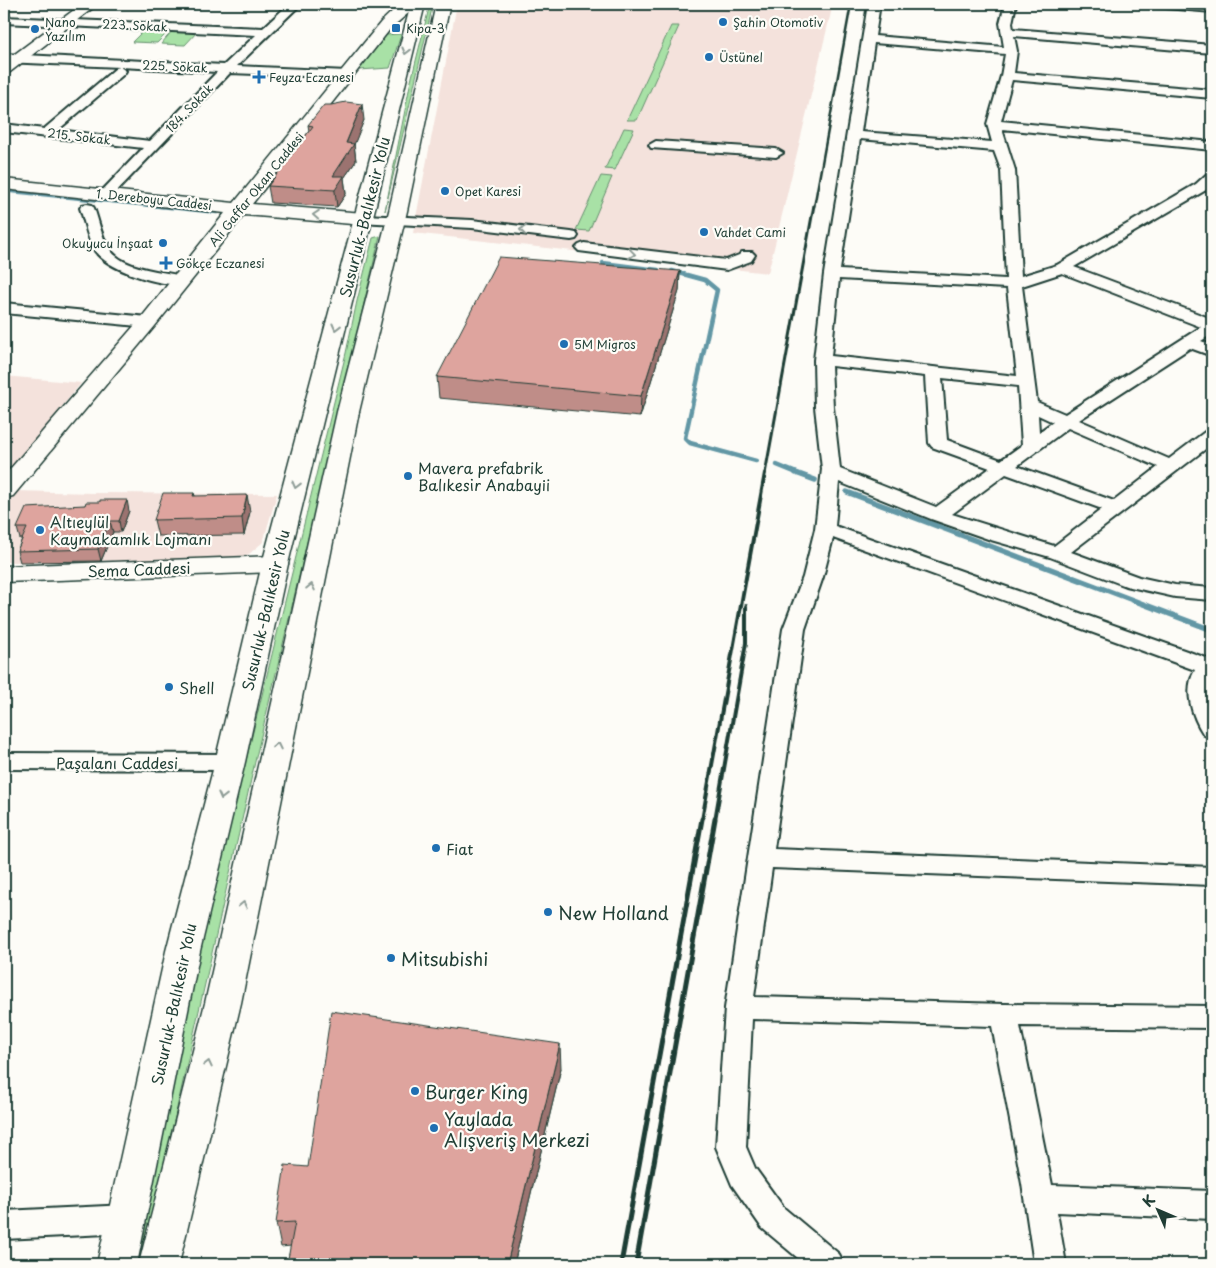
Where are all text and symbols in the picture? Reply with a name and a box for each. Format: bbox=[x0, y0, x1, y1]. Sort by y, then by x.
place label: Nano Yazılım bbox=[45, 13, 86, 45]
place label: Şahin Otomotiv bbox=[733, 13, 823, 31]
street label: 223. Sokak bbox=[102, 14, 168, 36]
marker: Şahin Otomotiv bbox=[717, 16, 729, 28]
place label: Kipa-3 bbox=[406, 19, 445, 37]
marker: Kipa-3 bbox=[390, 22, 402, 34]
marker: Nano Yazılım bbox=[29, 23, 41, 35]
one-way arrow bbox=[402, 46, 412, 55]
place label: Üstünel bbox=[719, 48, 763, 66]
marker: Üstünel bbox=[703, 51, 715, 63]
street label: 225. Sokak bbox=[142, 55, 208, 77]
place label: Feyza Eczanesi bbox=[269, 68, 354, 86]
marker: Feyza Eczanesi bbox=[253, 71, 265, 83]
street label: 184. Sokak bbox=[161, 79, 217, 137]
street label: 215. Sokak bbox=[46, 123, 112, 149]
street label: Ali Gaffar Okan Caddesi bbox=[204, 128, 308, 250]
street label: Susurluk-Balıkesir Yolu bbox=[333, 134, 395, 300]
place label: Opet Karesi bbox=[455, 182, 521, 200]
street label: 1. Dereboyu Caddesi bbox=[95, 184, 213, 214]
marker: Opet Karesi bbox=[439, 185, 451, 197]
one-way arrow bbox=[311, 209, 319, 220]
place label: Vahdet Cami bbox=[714, 223, 786, 241]
one-way arrow bbox=[518, 225, 526, 236]
marker: Vahdet Cami bbox=[698, 226, 710, 238]
place label: Okuyucu İnşaat bbox=[62, 234, 153, 252]
marker: Okuyucu İnşaat bbox=[157, 237, 169, 249]
one-way arrow bbox=[629, 248, 637, 259]
place label: Gökçe Eczanesi bbox=[176, 254, 265, 272]
marker: Gökçe Eczanesi bbox=[160, 257, 172, 269]
one-way arrow bbox=[331, 323, 342, 332]
place label: 5M Migros bbox=[574, 335, 636, 353]
marker: 5M Migros bbox=[558, 338, 570, 350]
place label: Mavera prefabrik Balıkesir Anabayii bbox=[418, 456, 550, 496]
marker: Mavera prefabrik Balıkesir Anabayii bbox=[402, 470, 414, 482]
one-way arrow bbox=[291, 480, 301, 488]
place label: Altıeylül Kaymakamlık Lojmanı bbox=[50, 510, 211, 550]
marker: Altıeylül Kaymakamlık Lojmanı bbox=[34, 524, 46, 536]
street label: Susurluk-Balıkesir Yolu bbox=[235, 527, 295, 693]
street label: Sema Caddesi bbox=[87, 556, 191, 582]
one-way arrow bbox=[305, 583, 316, 592]
place label: Shell bbox=[179, 676, 214, 699]
marker: Shell bbox=[163, 681, 175, 693]
one-way arrow bbox=[271, 742, 282, 751]
street label: Paşalanı Caddesi bbox=[56, 751, 178, 774]
one-way arrow bbox=[217, 791, 228, 800]
place label: Fiat bbox=[446, 837, 473, 860]
marker: Fiat bbox=[430, 842, 442, 854]
place label: New Holland bbox=[558, 899, 669, 926]
one-way arrow bbox=[238, 901, 248, 910]
marker: New Holland bbox=[542, 906, 554, 918]
street label: Susurluk-Balıkesir Yolu bbox=[145, 921, 201, 1087]
place label: Mitsubishi bbox=[401, 945, 488, 972]
marker: Mitsubishi bbox=[385, 952, 397, 964]
one-way arrow bbox=[202, 1060, 213, 1068]
place label: Burger King bbox=[425, 1078, 528, 1105]
marker: Burger King bbox=[409, 1085, 421, 1097]
place label: Yaylada Alışveriş Merkezi bbox=[444, 1105, 590, 1153]
marker: Yaylada Alışveriş Merkezi bbox=[428, 1122, 440, 1134]
north arrow bbox=[1134, 1186, 1184, 1236]
text: K bbox=[1137, 1189, 1160, 1212]

